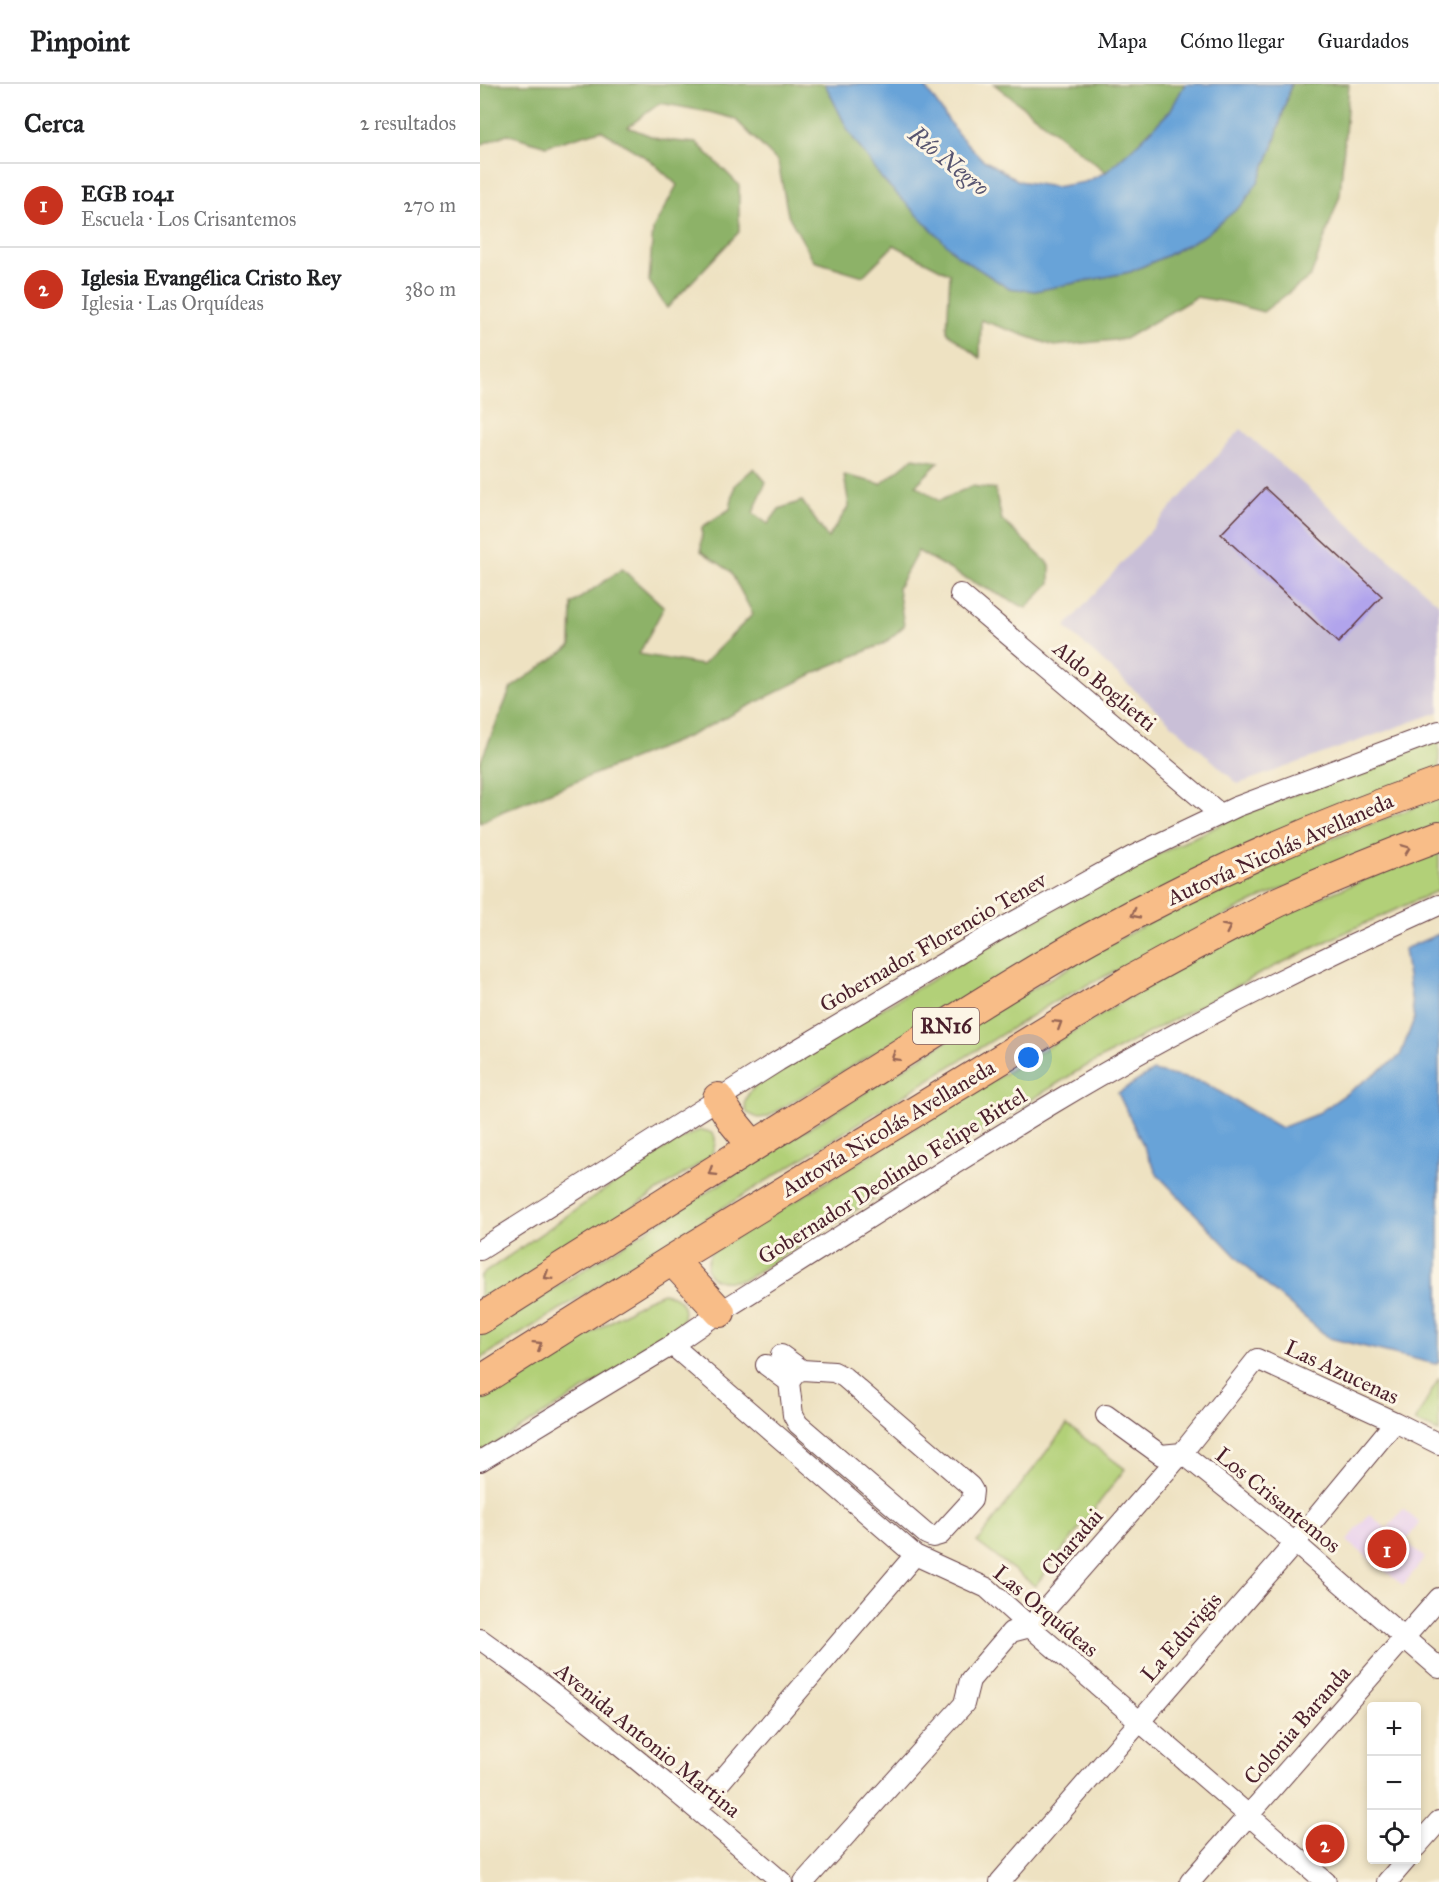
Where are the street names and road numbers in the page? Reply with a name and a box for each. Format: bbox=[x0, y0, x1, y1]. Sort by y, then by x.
street label: Aldo Boglietti bbox=[1047, 634, 1162, 737]
street label: Autovía Nicolás Avellaneda bbox=[1162, 787, 1398, 912]
street label: Gobernador Florencio Tenev bbox=[815, 865, 1052, 1018]
road number: RN16 bbox=[913, 1008, 979, 1044]
street label: Autovía Nicolás Avellaneda bbox=[775, 1053, 1000, 1203]
street label: Gobernador Deolindo Felipe Bittel bbox=[753, 1082, 1031, 1270]
street label: Las Azucenas bbox=[1281, 1334, 1403, 1410]
street label: Los Crisantemos bbox=[1210, 1441, 1346, 1559]
street label: Charadai bbox=[1035, 1503, 1109, 1581]
street label: Las Orquídeas bbox=[988, 1559, 1104, 1663]
street label: La Eduvigis bbox=[1135, 1587, 1227, 1687]
street label: Avenida Antonio Martina bbox=[549, 1656, 747, 1824]
street label: Colonia Baranda bbox=[1238, 1659, 1356, 1790]

